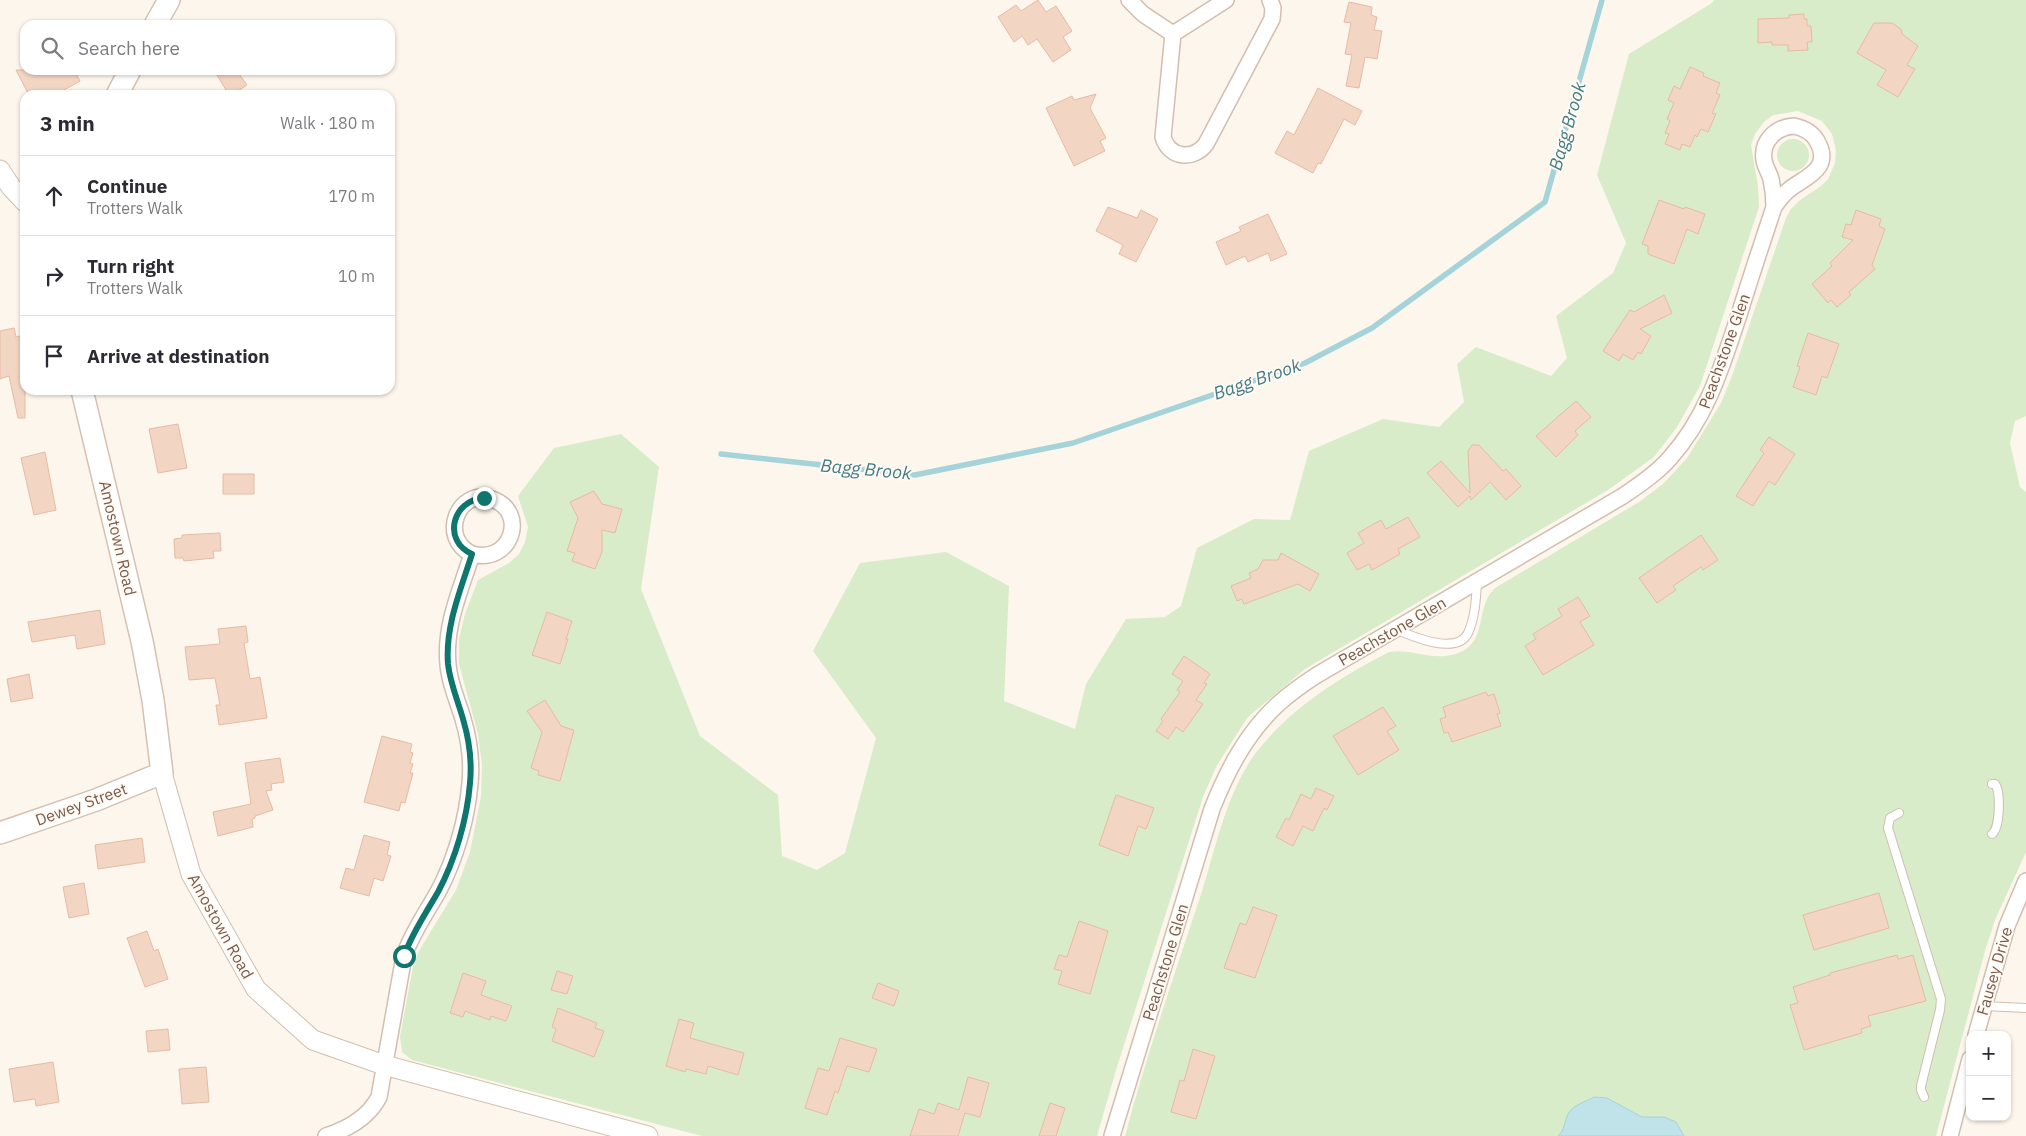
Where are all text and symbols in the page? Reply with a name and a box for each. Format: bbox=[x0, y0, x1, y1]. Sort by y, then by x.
search box bbox=[20, 20, 395, 75]
icon: search bbox=[38, 34, 66, 62]
text: Search here bbox=[78, 36, 180, 60]
water label: Bagg Brook bbox=[1543, 78, 1591, 173]
text: 3 min bbox=[40, 109, 95, 137]
text: Walk · 180 m bbox=[280, 113, 375, 133]
text: Continue bbox=[87, 174, 167, 198]
icon: ahead bbox=[40, 182, 68, 210]
text: 170 m bbox=[328, 186, 375, 206]
text: Trotters Walk bbox=[87, 198, 183, 218]
text: Turn right bbox=[87, 254, 174, 278]
icon: right bbox=[40, 262, 68, 290]
text: 10 m bbox=[338, 266, 375, 286]
text: Trotters Walk bbox=[87, 278, 183, 298]
street label: Peachstone Glen bbox=[1694, 291, 1754, 411]
icon: arrive bbox=[40, 342, 68, 370]
text: Arrive at destination bbox=[87, 344, 270, 368]
water label: Bagg Brook bbox=[1210, 353, 1304, 405]
water label: Bagg Brook bbox=[820, 454, 913, 484]
street label: Amostown Road bbox=[95, 479, 141, 597]
route end bbox=[473, 487, 496, 510]
street label: Peachstone Glen bbox=[1335, 592, 1449, 670]
street label: Dewey Street bbox=[32, 778, 130, 830]
street label: Amostown Road bbox=[184, 870, 258, 982]
street label: Peachstone Glen bbox=[1138, 901, 1192, 1023]
street label: Fausey Drive bbox=[1972, 924, 2016, 1018]
route start bbox=[393, 945, 416, 968]
map controls bbox=[1966, 1031, 2011, 1121]
button: + bbox=[1966, 1031, 2011, 1076]
button: − bbox=[1966, 1076, 2011, 1121]

